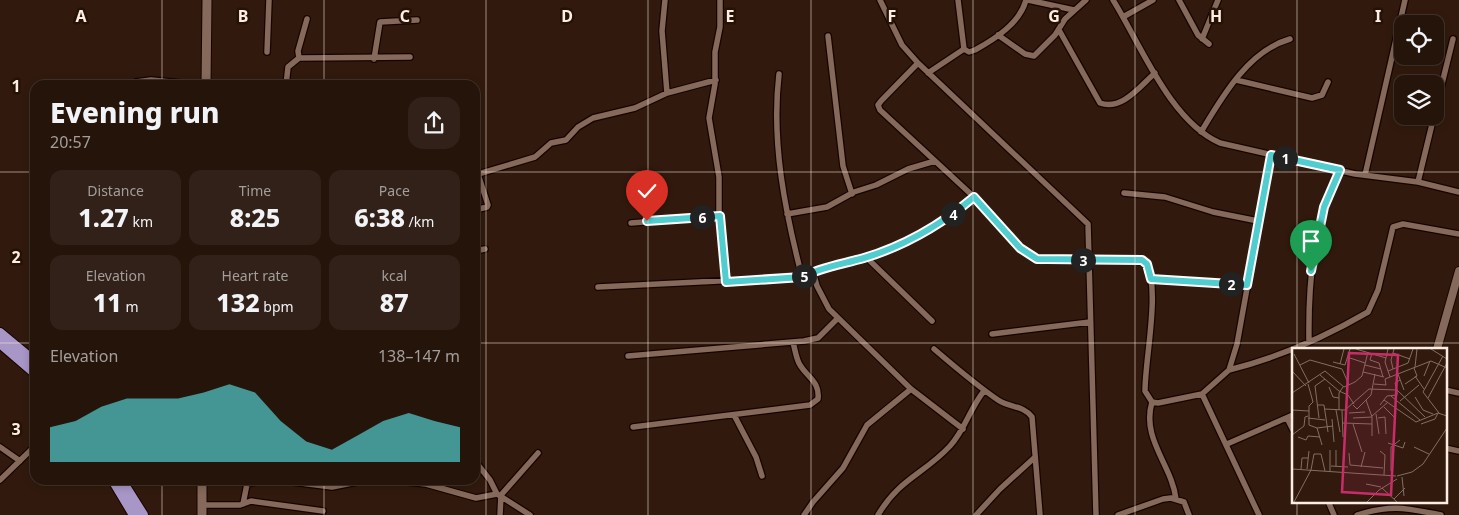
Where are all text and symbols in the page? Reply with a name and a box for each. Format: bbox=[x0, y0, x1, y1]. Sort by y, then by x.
text: A bbox=[75, 5, 87, 27]
text: B bbox=[238, 5, 248, 27]
text: C bbox=[400, 5, 410, 27]
text: D bbox=[561, 5, 573, 27]
text: E bbox=[726, 5, 735, 27]
text: F bbox=[888, 5, 896, 27]
text: G bbox=[1048, 5, 1060, 27]
text: H bbox=[1210, 5, 1222, 27]
text: I bbox=[1375, 5, 1381, 27]
map controls bbox=[1394, 15, 1444, 125]
button: locate bbox=[1394, 15, 1444, 65]
text: 1 bbox=[11, 75, 21, 97]
button: layers bbox=[1394, 75, 1444, 125]
text: Evening run bbox=[50, 93, 219, 131]
button: share bbox=[408, 97, 460, 149]
text: 20:57 bbox=[50, 131, 91, 153]
pin: 1 bbox=[1272, 146, 1298, 170]
text: 1 bbox=[1281, 149, 1290, 168]
pin bbox=[626, 170, 668, 221]
icon: check bbox=[633, 177, 661, 205]
text: Distance bbox=[87, 181, 144, 200]
text: Time bbox=[239, 181, 271, 200]
text: Pace bbox=[379, 181, 410, 200]
text: 1.27 bbox=[78, 200, 129, 234]
text: 8:25 bbox=[230, 200, 280, 234]
text: 6:38 bbox=[354, 200, 405, 234]
pin: 4 bbox=[940, 202, 966, 226]
pin: 6 bbox=[690, 204, 714, 230]
text: 4 bbox=[949, 205, 958, 224]
text: 6 bbox=[698, 208, 707, 227]
text: km bbox=[129, 212, 153, 231]
text: /km bbox=[405, 212, 434, 231]
pin bbox=[1290, 220, 1332, 271]
icon: arrive bbox=[1297, 227, 1325, 255]
text: 2 bbox=[11, 246, 21, 268]
pin: 3 bbox=[1070, 248, 1096, 272]
text: 3 bbox=[1079, 251, 1088, 270]
pin: 5 bbox=[792, 264, 816, 288]
text: Elevation bbox=[86, 266, 146, 285]
text: Heart rate bbox=[222, 266, 288, 285]
text: kcal bbox=[381, 266, 407, 285]
text: 5 bbox=[800, 267, 809, 286]
pin: 2 bbox=[1218, 272, 1244, 296]
text: 2 bbox=[1227, 275, 1236, 294]
text: 11 bbox=[93, 285, 122, 319]
text: 132 bbox=[216, 285, 260, 319]
text: 87 bbox=[380, 285, 409, 319]
text: m bbox=[122, 297, 138, 316]
text: bpm bbox=[260, 297, 294, 316]
text: Elevation bbox=[50, 345, 118, 367]
text: 138–147 m bbox=[378, 345, 460, 367]
inset map bbox=[1292, 348, 1446, 502]
text: 3 bbox=[11, 418, 21, 440]

